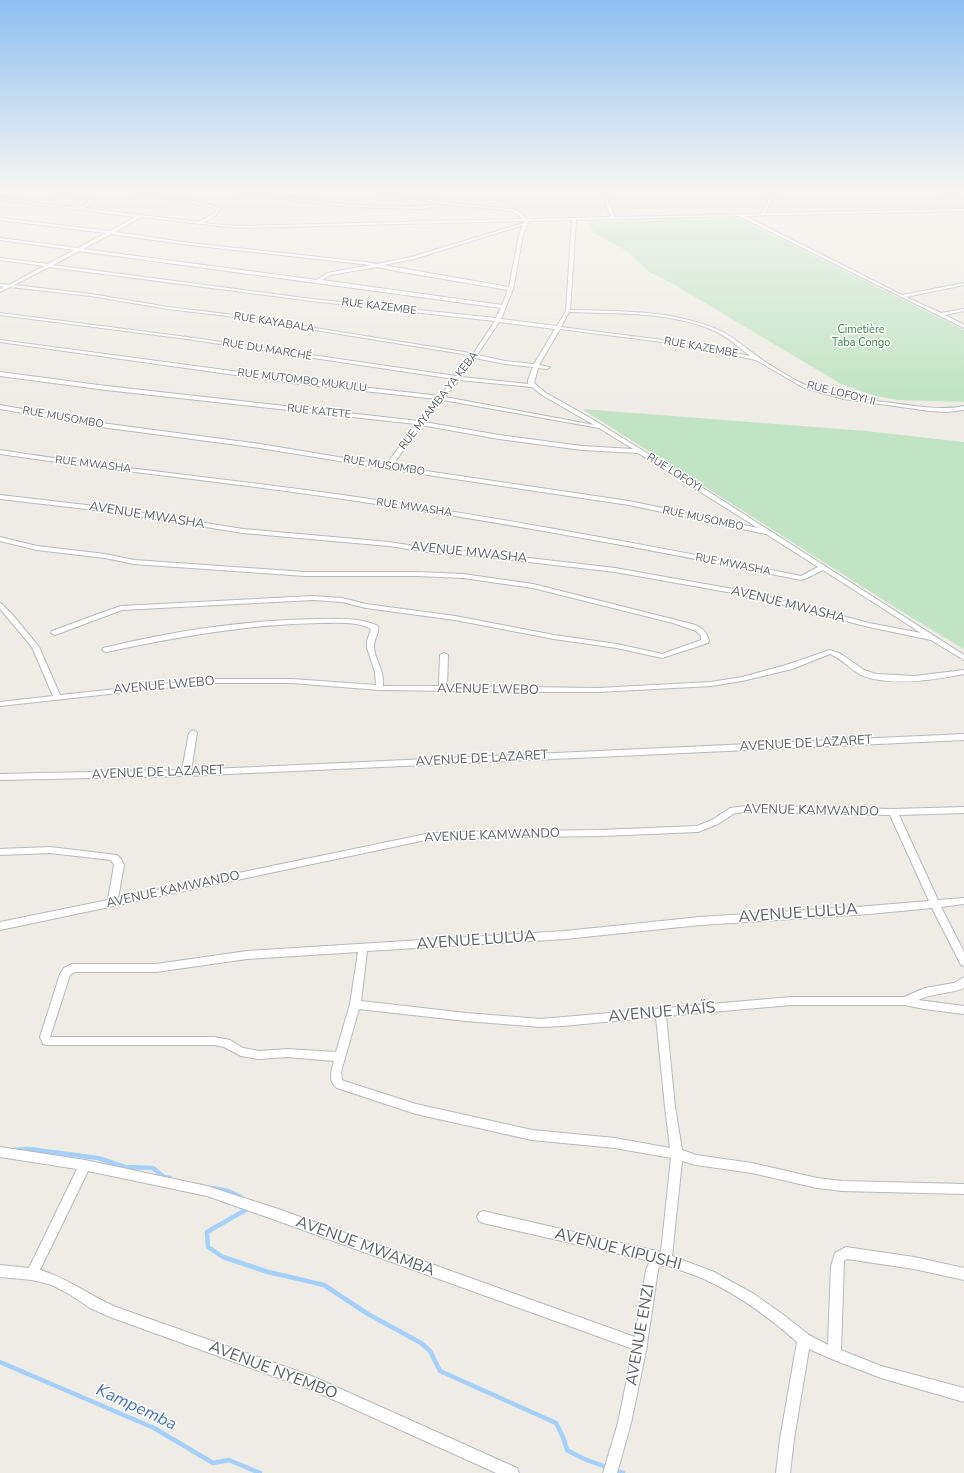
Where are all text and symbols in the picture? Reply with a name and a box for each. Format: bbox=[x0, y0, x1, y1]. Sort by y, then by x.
street label: RUE KAZEMBE bbox=[341, 296, 417, 318]
street label: RUE KAYABALA bbox=[233, 310, 315, 336]
park label: Cimetière Taba Congo bbox=[832, 323, 890, 349]
street label: RUE KAZEMBE bbox=[663, 335, 739, 361]
street label: RUE DU MARCHÉ bbox=[221, 336, 313, 364]
street label: RUE MYAMBA YA KEBA bbox=[397, 349, 481, 453]
street label: RUE MUTOMBO MUKULU bbox=[236, 366, 368, 396]
street label: RUE LOFOYI II bbox=[805, 379, 877, 409]
street label: RUE KATETE bbox=[286, 402, 352, 422]
street label: RUE MUSOMBO bbox=[21, 404, 105, 432]
street label: RUE LOFOYI bbox=[644, 451, 704, 495]
street label: RUE MUSOMBO bbox=[342, 453, 426, 479]
street label: RUE MWASHA bbox=[54, 454, 132, 476]
street label: RUE MWASHA bbox=[375, 496, 453, 520]
street label: AVENUE MWASHA bbox=[88, 499, 206, 533]
street label: RUE MUSOMBO bbox=[661, 504, 745, 534]
street label: AVENUE MWASHA bbox=[410, 539, 528, 567]
street label: RUE MWASHA bbox=[694, 551, 772, 579]
street label: AVENUE MWASHA bbox=[729, 583, 847, 627]
street label: AVENUE LWEBO bbox=[113, 674, 215, 698]
street label: AVENUE LWEBO bbox=[437, 681, 539, 699]
street label: AVENUE DE LAZARET bbox=[739, 733, 873, 755]
street label: AVENUE DE LAZARET bbox=[415, 748, 549, 770]
street label: AVENUE DE LAZARET bbox=[91, 763, 225, 783]
street label: AVENUE KAMWANDO bbox=[743, 802, 879, 820]
street label: AVENUE KAMWANDO bbox=[424, 826, 560, 846]
street label: AVENUE KAMWANDO bbox=[105, 868, 241, 912]
street label: AVENUE LULUA bbox=[738, 900, 858, 928]
street label: AVENUE LULUA bbox=[416, 927, 536, 955]
street label: AVENUE MAÏS bbox=[608, 999, 716, 1027]
street label: AVENUE MWAMBA bbox=[293, 1213, 437, 1281]
street label: AVENUE KIPUSHI bbox=[553, 1225, 683, 1275]
street label: AVENUE ENZI bbox=[623, 1283, 659, 1387]
street label: AVENUE NYEMBO bbox=[206, 1338, 340, 1404]
water label: Kampemba bbox=[92, 1380, 180, 1436]

